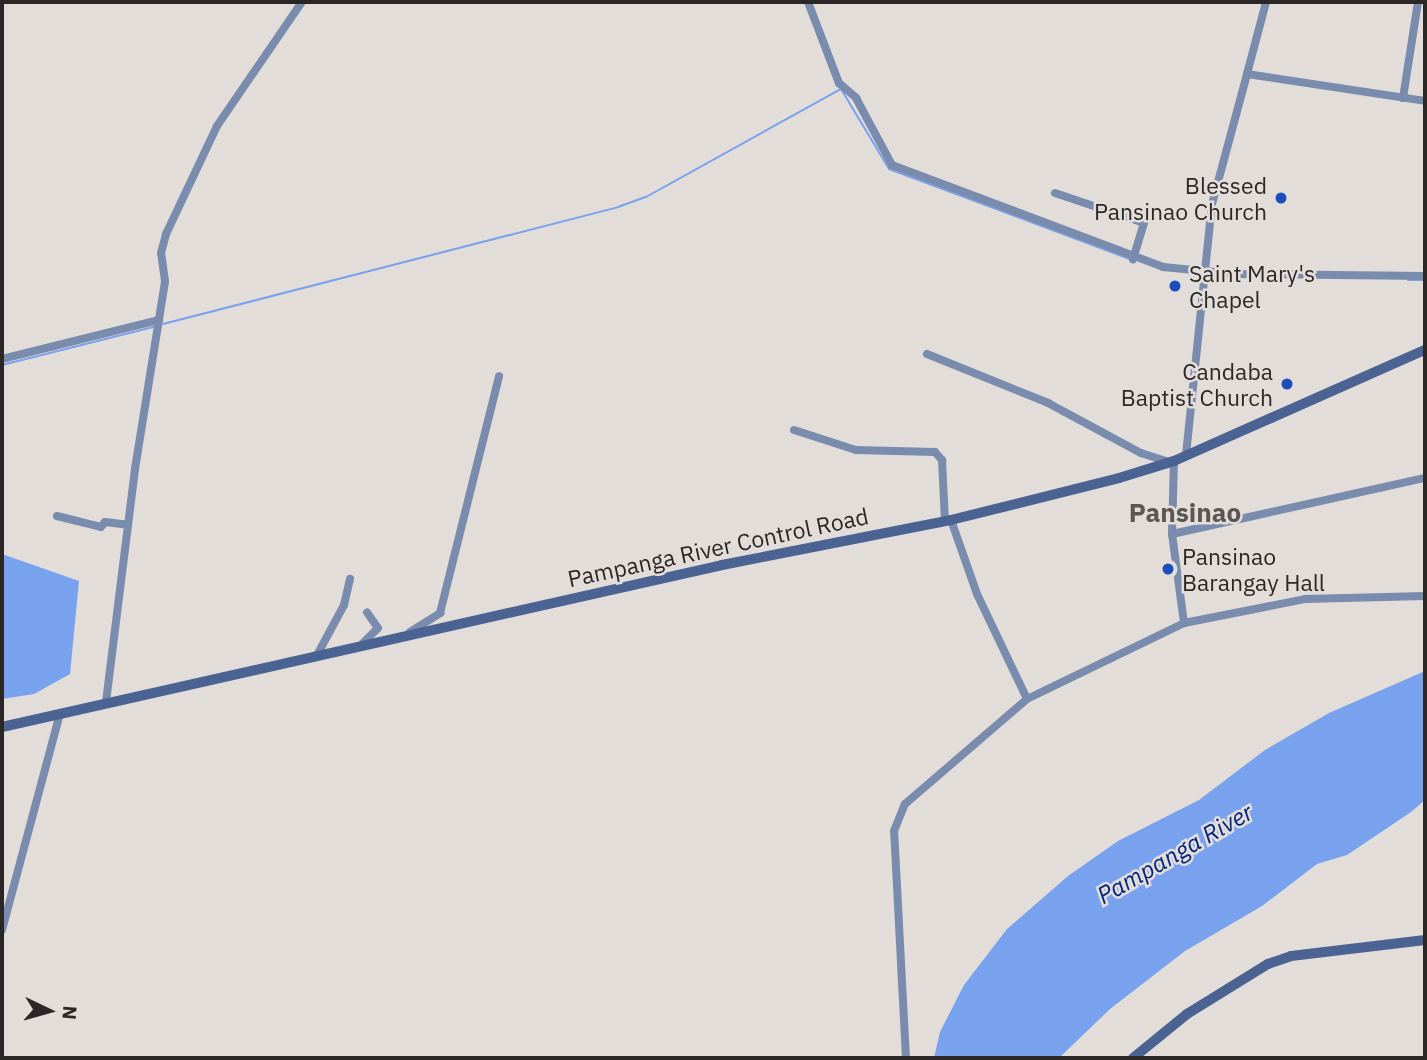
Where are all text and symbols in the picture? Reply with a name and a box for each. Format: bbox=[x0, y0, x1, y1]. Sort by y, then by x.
place label: Blessed Pansinao Church bbox=[1094, 171, 1267, 225]
marker: Blessed Pansinao Church bbox=[1273, 190, 1289, 206]
place label: Saint Mary's Chapel bbox=[1189, 259, 1315, 313]
marker: Saint Mary's Chapel bbox=[1167, 278, 1183, 294]
place label: Candaba Baptist Church bbox=[1121, 357, 1273, 411]
marker: Candaba Baptist Church bbox=[1279, 376, 1295, 392]
district label: Pansinao bbox=[1129, 497, 1241, 529]
street label: Pampanga River Control Road bbox=[565, 502, 871, 592]
place label: Pansinao Barangay Hall bbox=[1182, 542, 1325, 596]
marker: Pansinao Barangay Hall bbox=[1160, 561, 1176, 577]
water label: Pampanga River bbox=[1092, 798, 1258, 910]
north arrow bbox=[14, 976, 84, 1046]
text: N bbox=[57, 1005, 82, 1021]

